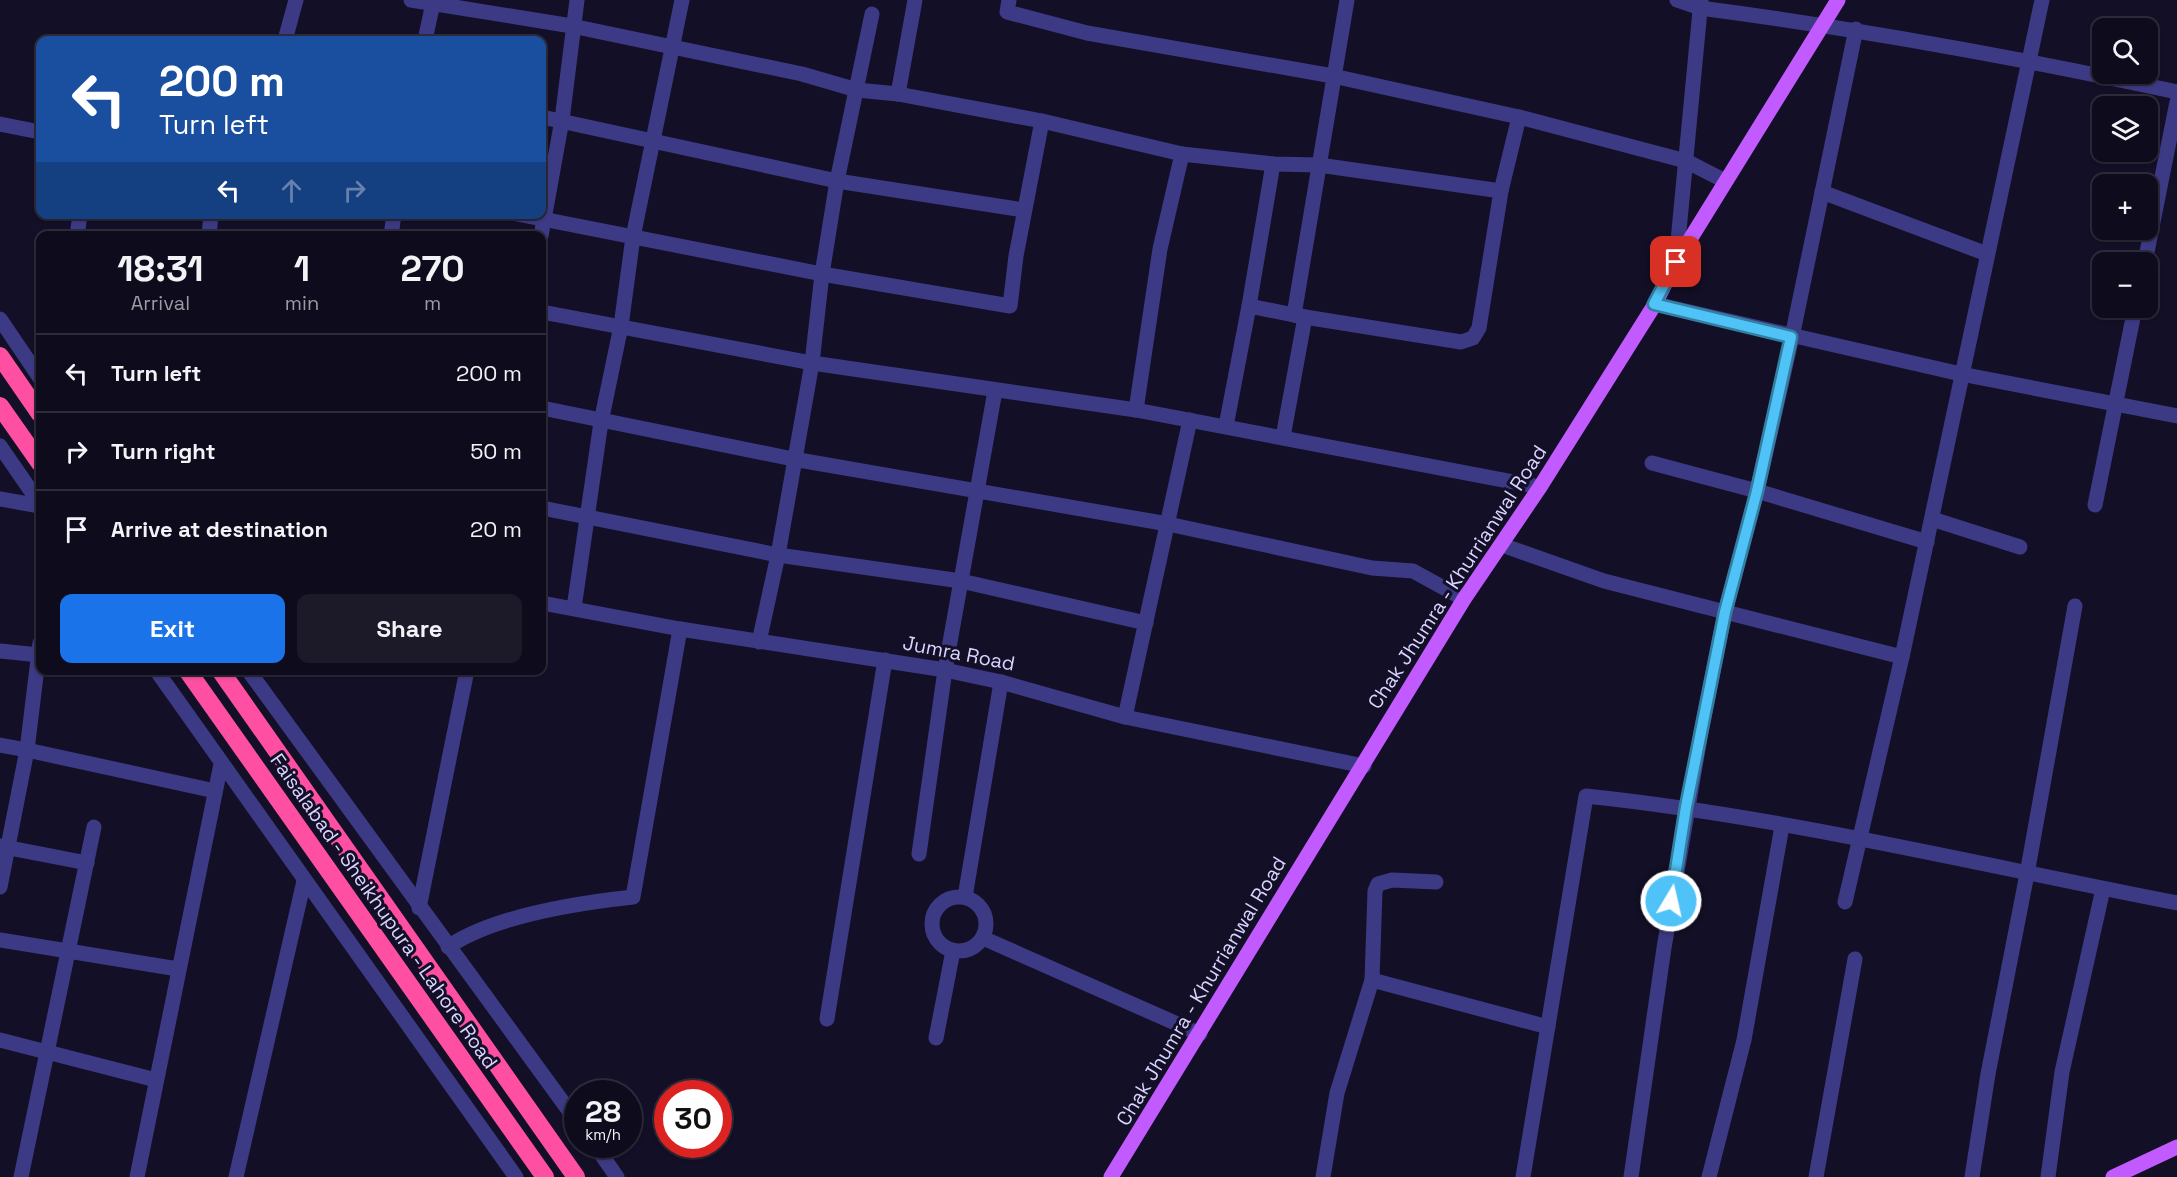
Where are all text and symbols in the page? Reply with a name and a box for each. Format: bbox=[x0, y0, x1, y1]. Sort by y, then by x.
map controls bbox=[2092, 18, 2158, 318]
button: search bbox=[2092, 18, 2158, 84]
text: 200 m bbox=[159, 55, 285, 108]
icon: left bbox=[60, 60, 138, 138]
button: layers bbox=[2092, 96, 2158, 162]
text: Turn left bbox=[159, 107, 269, 142]
icon: left bbox=[212, 174, 245, 207]
icon: ahead bbox=[275, 174, 308, 207]
icon: right bbox=[338, 174, 371, 207]
button: + bbox=[2092, 174, 2158, 240]
pin bbox=[1650, 236, 1701, 287]
icon: arrive bbox=[1659, 245, 1692, 278]
text: 18:31 bbox=[117, 246, 203, 292]
text: 1 bbox=[294, 246, 310, 292]
text: 270 bbox=[400, 246, 465, 292]
button: − bbox=[2092, 252, 2158, 318]
text: Arrival bbox=[131, 290, 190, 316]
text: min bbox=[285, 290, 319, 316]
text: m bbox=[424, 290, 441, 316]
icon: left bbox=[60, 357, 93, 390]
text: Turn left bbox=[111, 359, 201, 387]
text: 200 m bbox=[456, 359, 522, 387]
icon: right bbox=[60, 435, 93, 468]
text: Turn right bbox=[111, 437, 216, 465]
text: 50 m bbox=[470, 437, 522, 465]
street label: Chak Jhumra - Khurrianwal Road bbox=[1362, 440, 1552, 714]
icon: arrive bbox=[60, 513, 93, 546]
text: Arrive at destination bbox=[111, 515, 328, 543]
text: 20 m bbox=[470, 515, 522, 543]
button: Exit bbox=[60, 594, 285, 663]
button: Share bbox=[297, 594, 522, 663]
street label: Jumra Road bbox=[901, 629, 1017, 677]
street label: Faisalabad - Sheikhupura - Lahore Road bbox=[265, 748, 503, 1074]
street label: Chak Jhumra - Khurrianwal Road bbox=[1110, 852, 1292, 1130]
position arrow bbox=[1639, 869, 1703, 933]
speed limit sign: 30 bbox=[654, 1080, 732, 1158]
text: 28 bbox=[585, 1092, 621, 1131]
text: km/h bbox=[585, 1125, 621, 1144]

